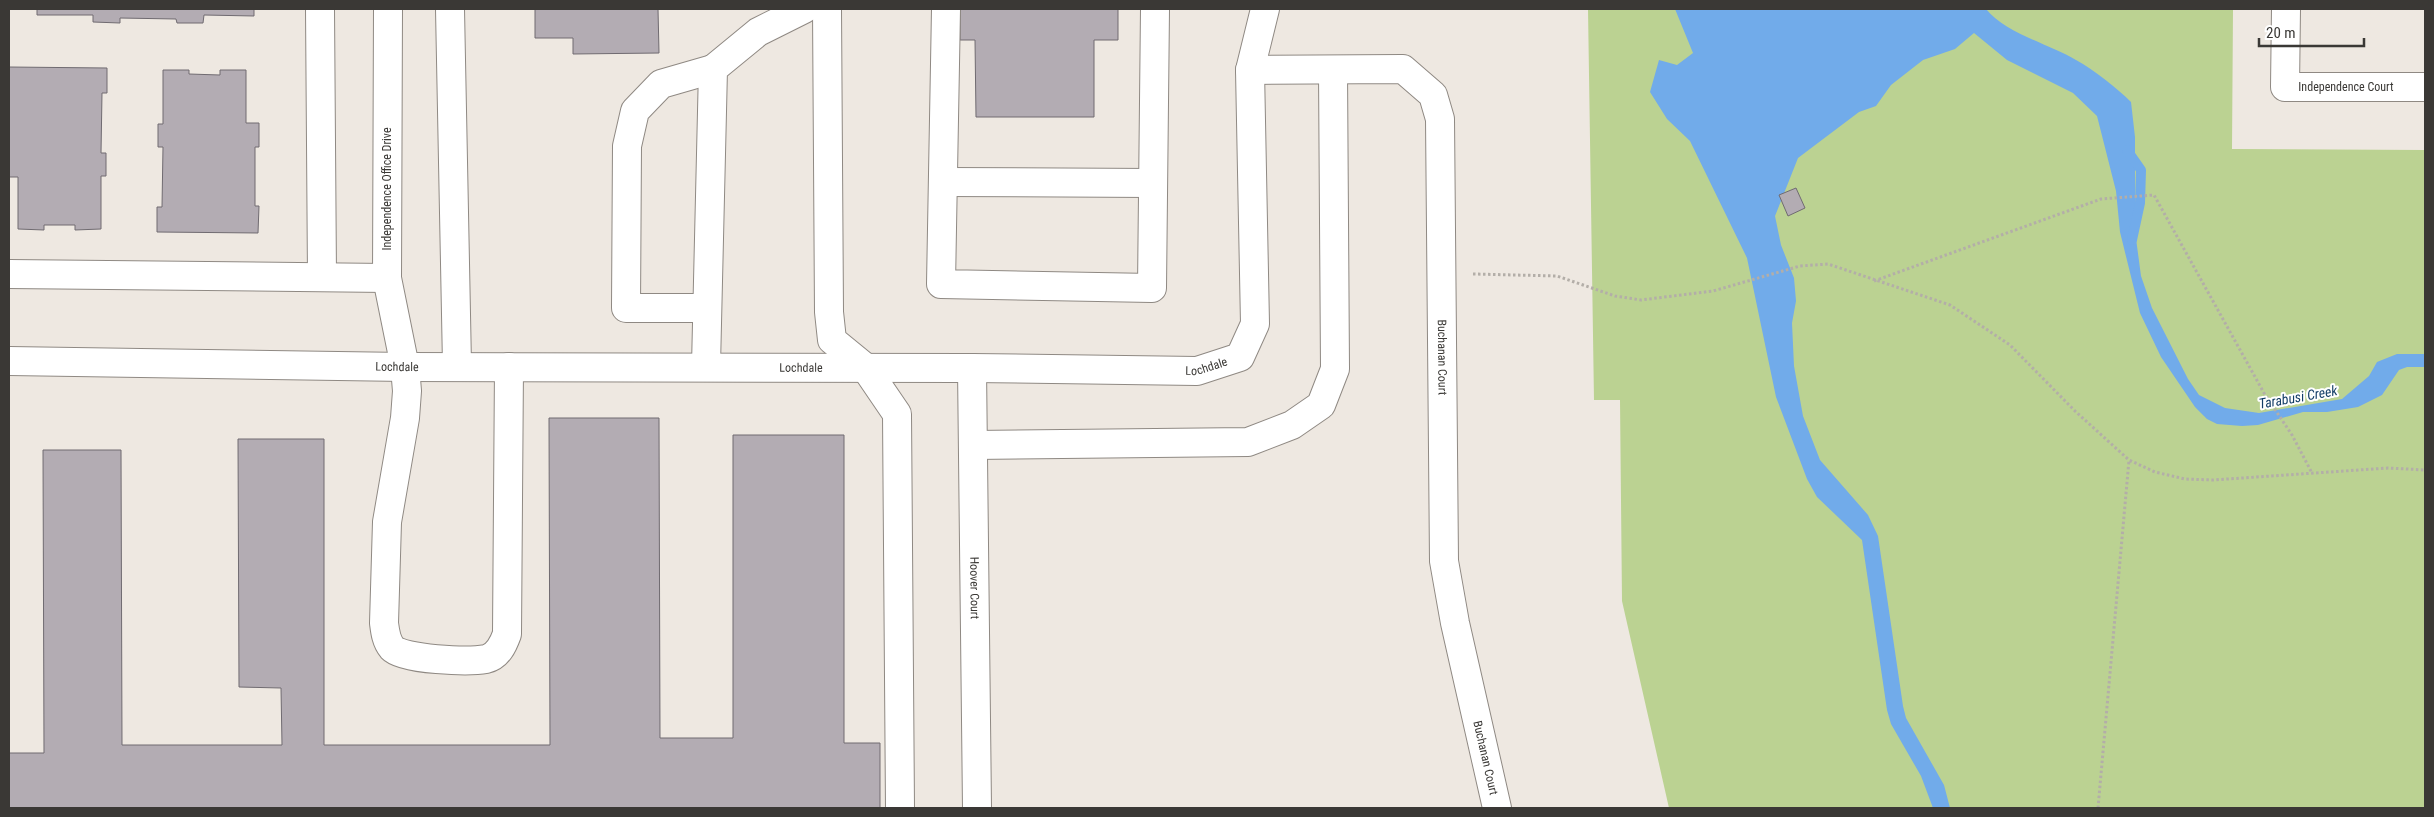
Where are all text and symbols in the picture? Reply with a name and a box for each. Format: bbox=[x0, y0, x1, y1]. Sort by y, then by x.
scale bar bbox=[2259, 15, 2364, 47]
text: 20 m bbox=[2266, 24, 2296, 42]
street label: Independence Court bbox=[2298, 80, 2394, 94]
street label: Independence Office Drive bbox=[380, 127, 394, 251]
street label: Buchanan Court bbox=[1435, 319, 1450, 396]
street label: Lochdale bbox=[1185, 354, 1230, 378]
street label: Lochdale bbox=[375, 360, 419, 374]
street label: Lochdale bbox=[779, 361, 823, 375]
water label: Tarabusi Creek bbox=[2257, 382, 2339, 412]
street label: Hoover Court bbox=[967, 557, 982, 620]
street label: Buchanan Court bbox=[1470, 719, 1501, 797]

